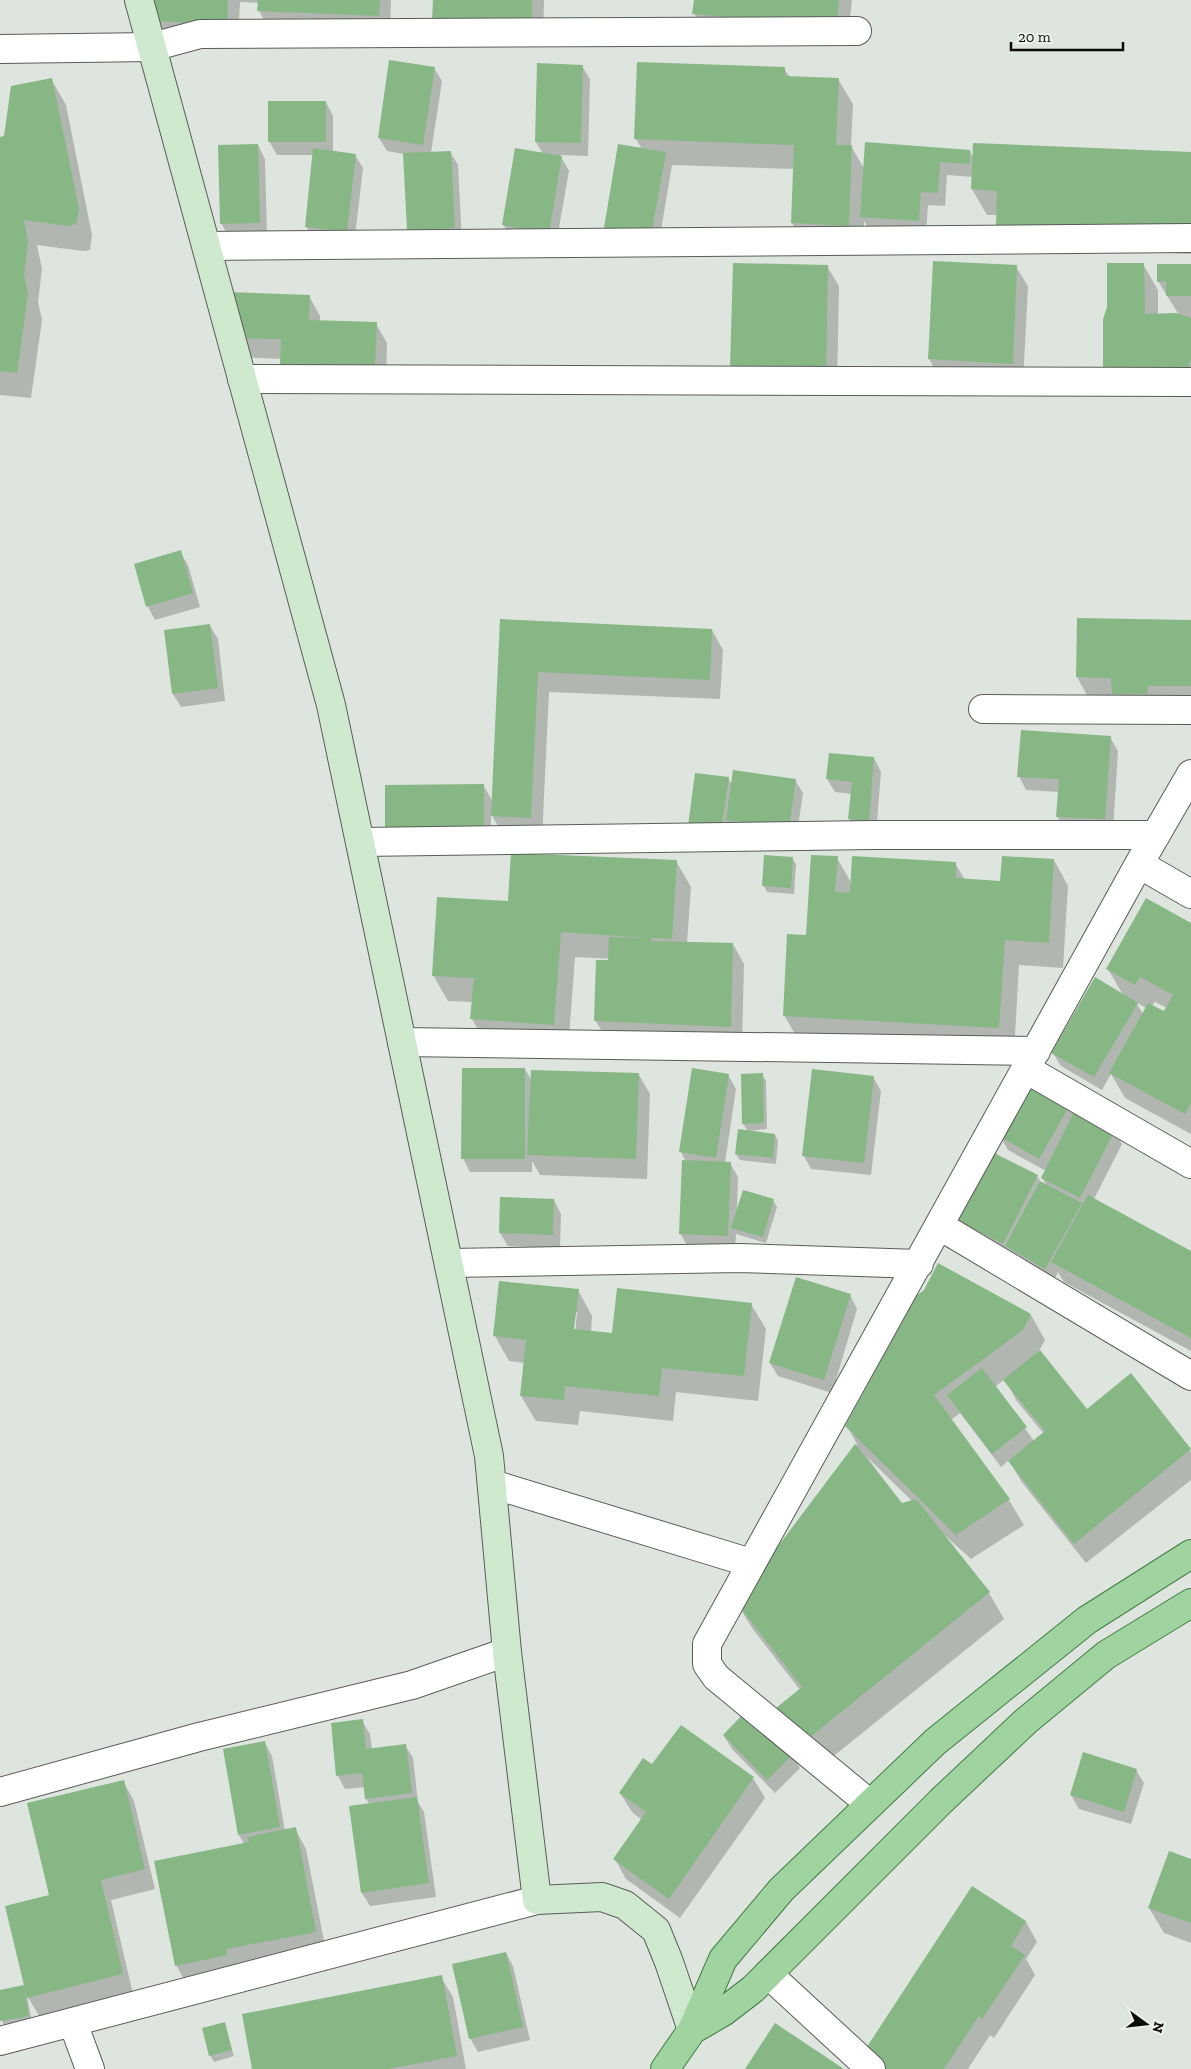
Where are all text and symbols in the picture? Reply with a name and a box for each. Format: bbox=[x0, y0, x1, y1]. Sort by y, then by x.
scale bar bbox=[1011, 20, 1124, 52]
text: 20 m bbox=[1018, 28, 1051, 46]
north arrow bbox=[1121, 1999, 1171, 2049]
text: N bbox=[1148, 2020, 1168, 2035]

